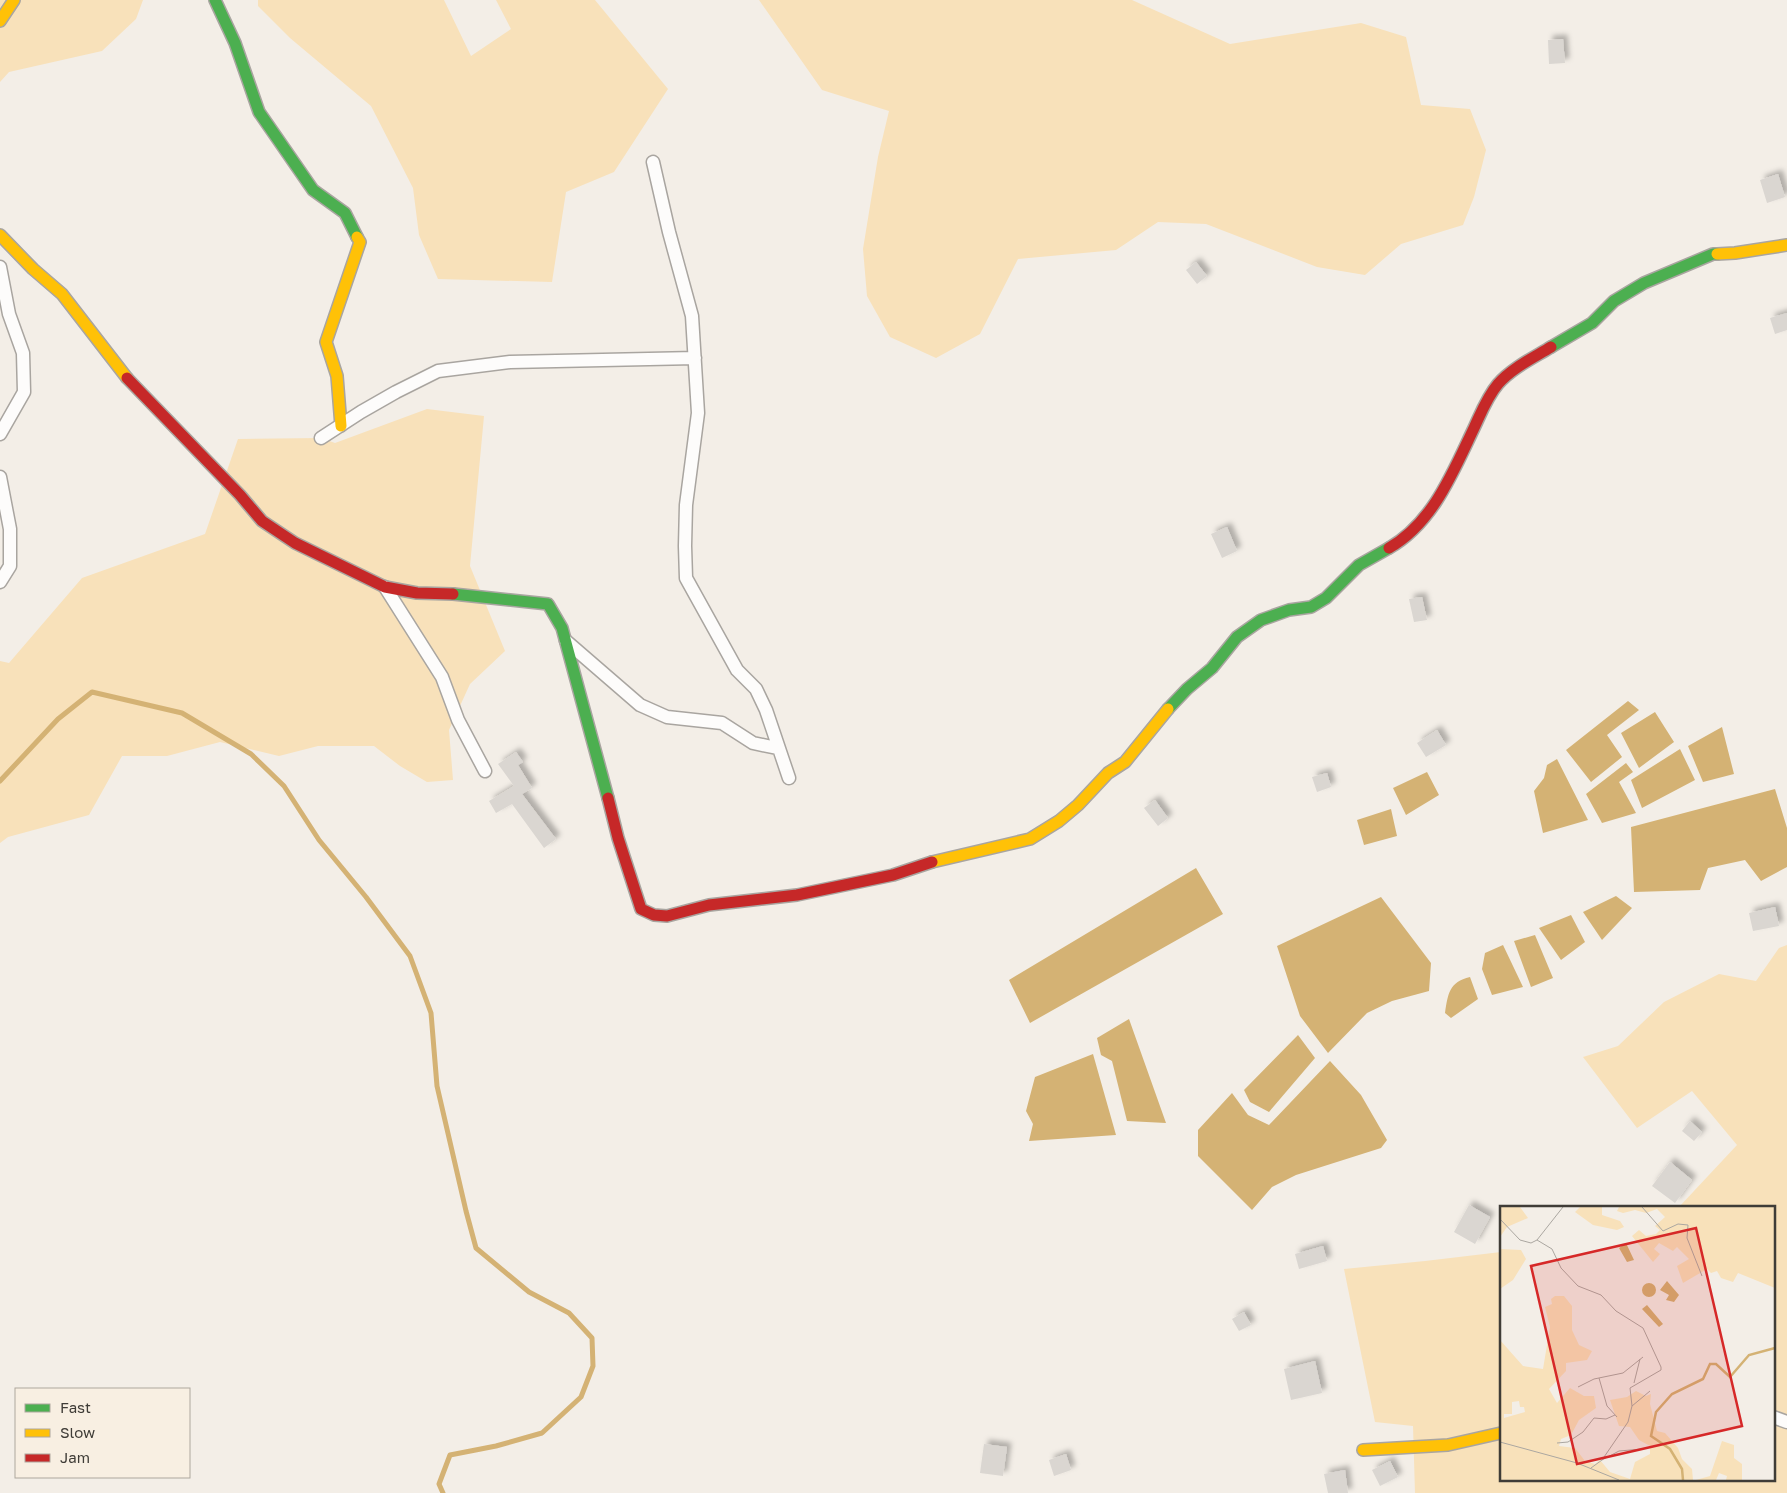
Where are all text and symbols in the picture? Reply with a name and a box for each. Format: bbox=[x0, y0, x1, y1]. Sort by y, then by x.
inset map bbox=[1500, 1206, 1774, 1480]
legend bbox=[15, 1388, 190, 1478]
text: Fast bbox=[60, 1398, 91, 1416]
text: Slow bbox=[60, 1423, 95, 1441]
text: Jam bbox=[60, 1448, 90, 1466]

